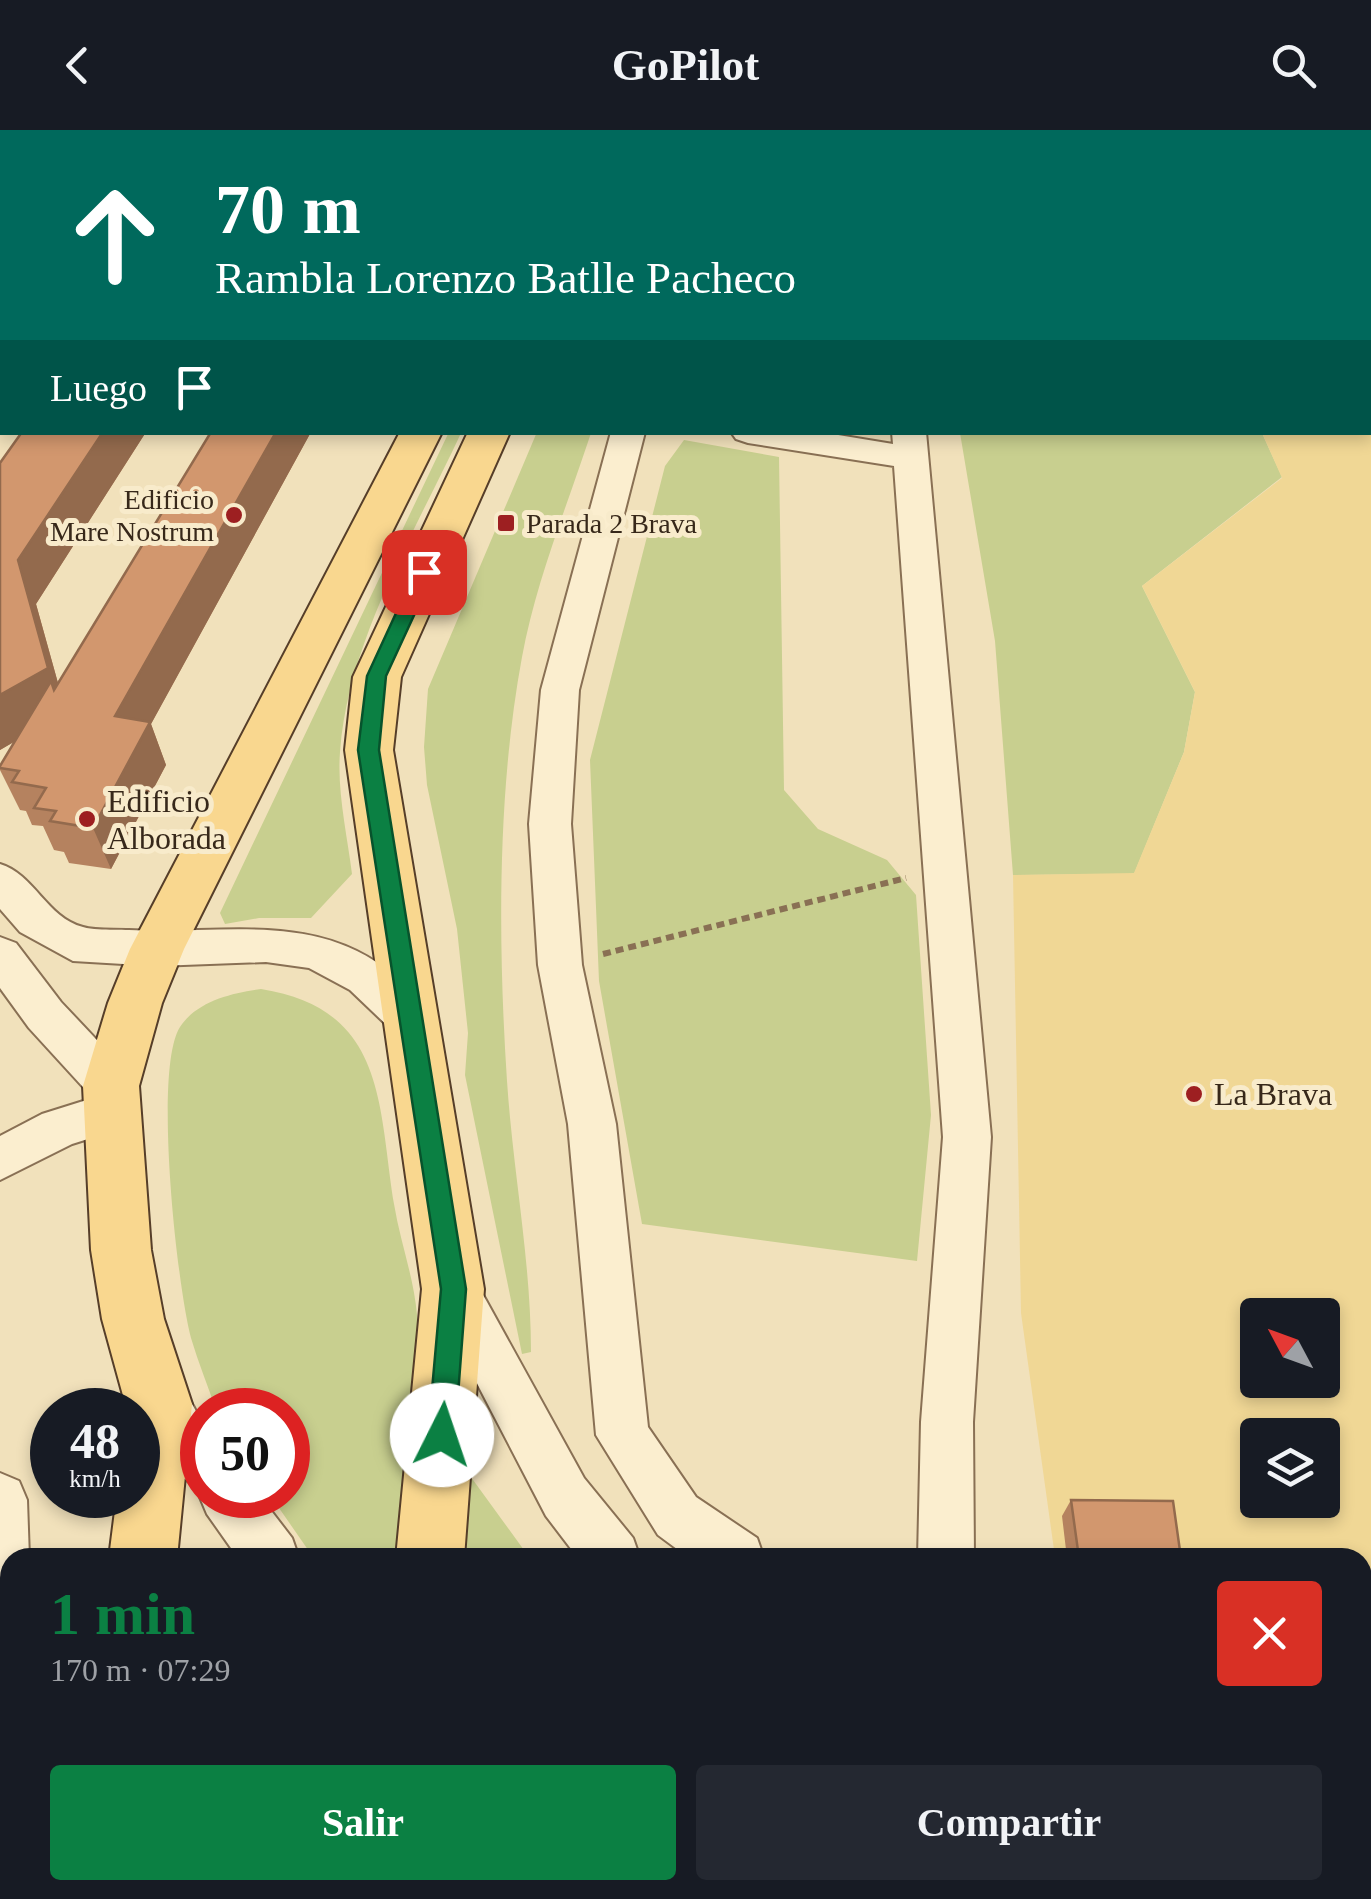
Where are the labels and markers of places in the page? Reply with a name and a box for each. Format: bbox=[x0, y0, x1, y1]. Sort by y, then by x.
place label: Edificio Mare Nostrum bbox=[50, 484, 214, 547]
marker: Edificio Mare Nostrum bbox=[223, 504, 245, 526]
place label: Parada 2 Brava bbox=[526, 508, 698, 539]
marker: Parada 2 Brava bbox=[495, 512, 517, 534]
pin bbox=[382, 530, 467, 615]
place label: Edificio Alborada bbox=[107, 783, 226, 856]
marker: Edificio Alborada bbox=[76, 808, 98, 830]
place label: La Brava bbox=[1214, 1076, 1332, 1112]
marker: La Brava bbox=[1183, 1083, 1205, 1105]

